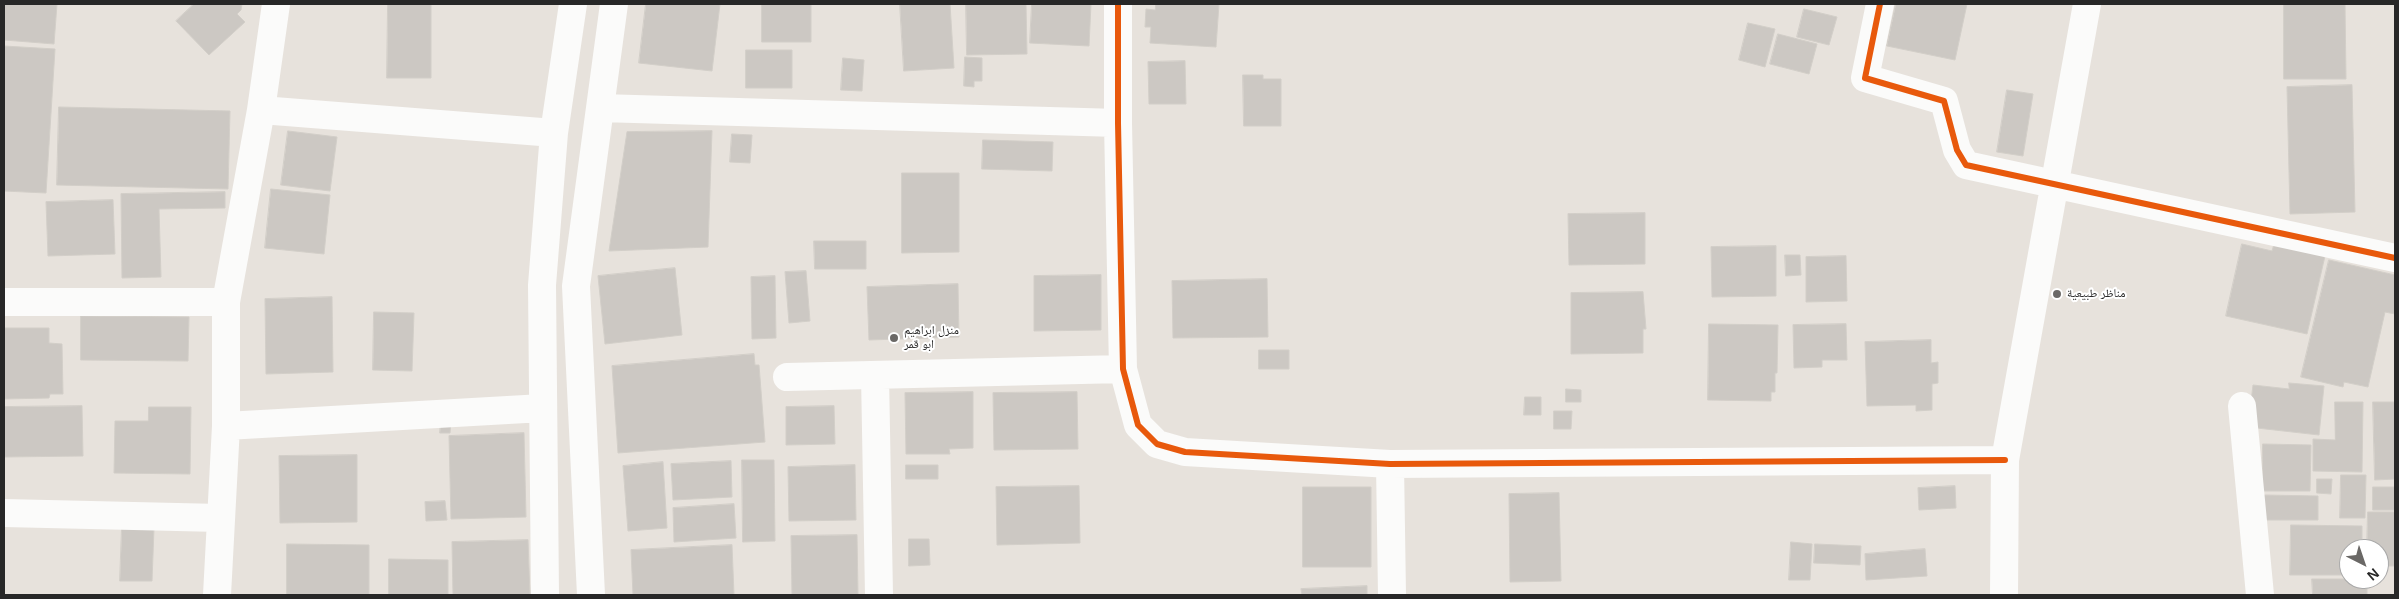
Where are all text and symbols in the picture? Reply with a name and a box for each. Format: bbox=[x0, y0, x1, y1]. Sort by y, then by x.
place label: مناظر طبيعية bbox=[2067, 287, 2126, 301]
marker: مناظر طبيعية bbox=[2051, 288, 2063, 300]
place label: منزل ابراهيم ابو قمر bbox=[904, 324, 959, 352]
marker: منزل ابراهيم ابو قمر bbox=[888, 332, 900, 344]
north arrow bbox=[2339, 539, 2389, 589]
text: N bbox=[2364, 565, 2382, 584]

